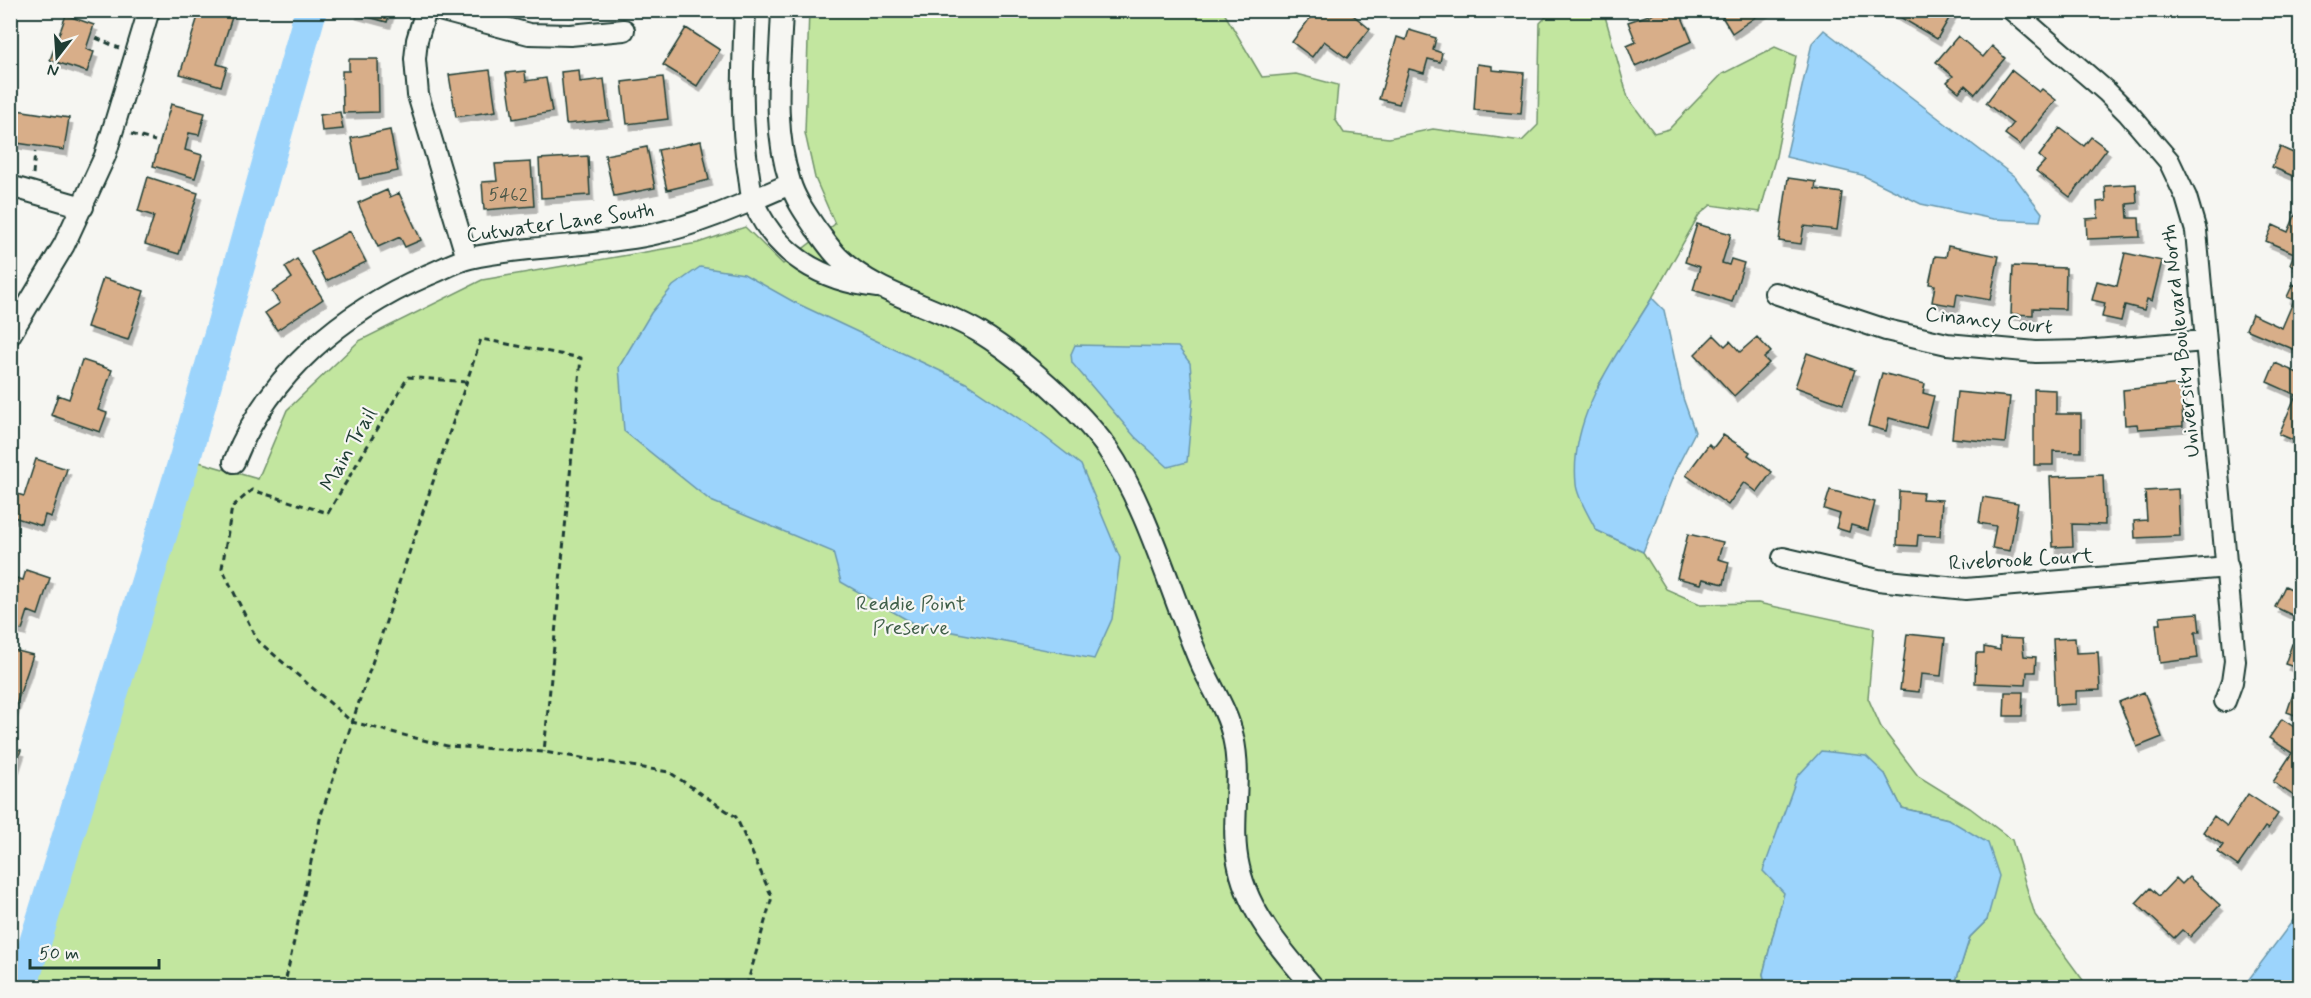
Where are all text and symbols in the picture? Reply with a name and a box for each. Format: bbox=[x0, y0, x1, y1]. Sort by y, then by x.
north arrow bbox=[27, 27, 87, 87]
text: N bbox=[45, 58, 61, 82]
house number: 5462 bbox=[488, 183, 528, 207]
street label: Cutwater Lane South bbox=[464, 196, 656, 250]
street label: University Boulevard North bbox=[2155, 223, 2207, 459]
street label: Cinancy Court bbox=[1924, 300, 2054, 342]
street label: Main Trail bbox=[314, 402, 384, 497]
street label: Rivebrook Court bbox=[1948, 542, 2095, 578]
park label: Reddie Point Preserve bbox=[856, 590, 966, 642]
scale bar bbox=[30, 932, 159, 970]
text: 50 m bbox=[39, 942, 79, 966]

